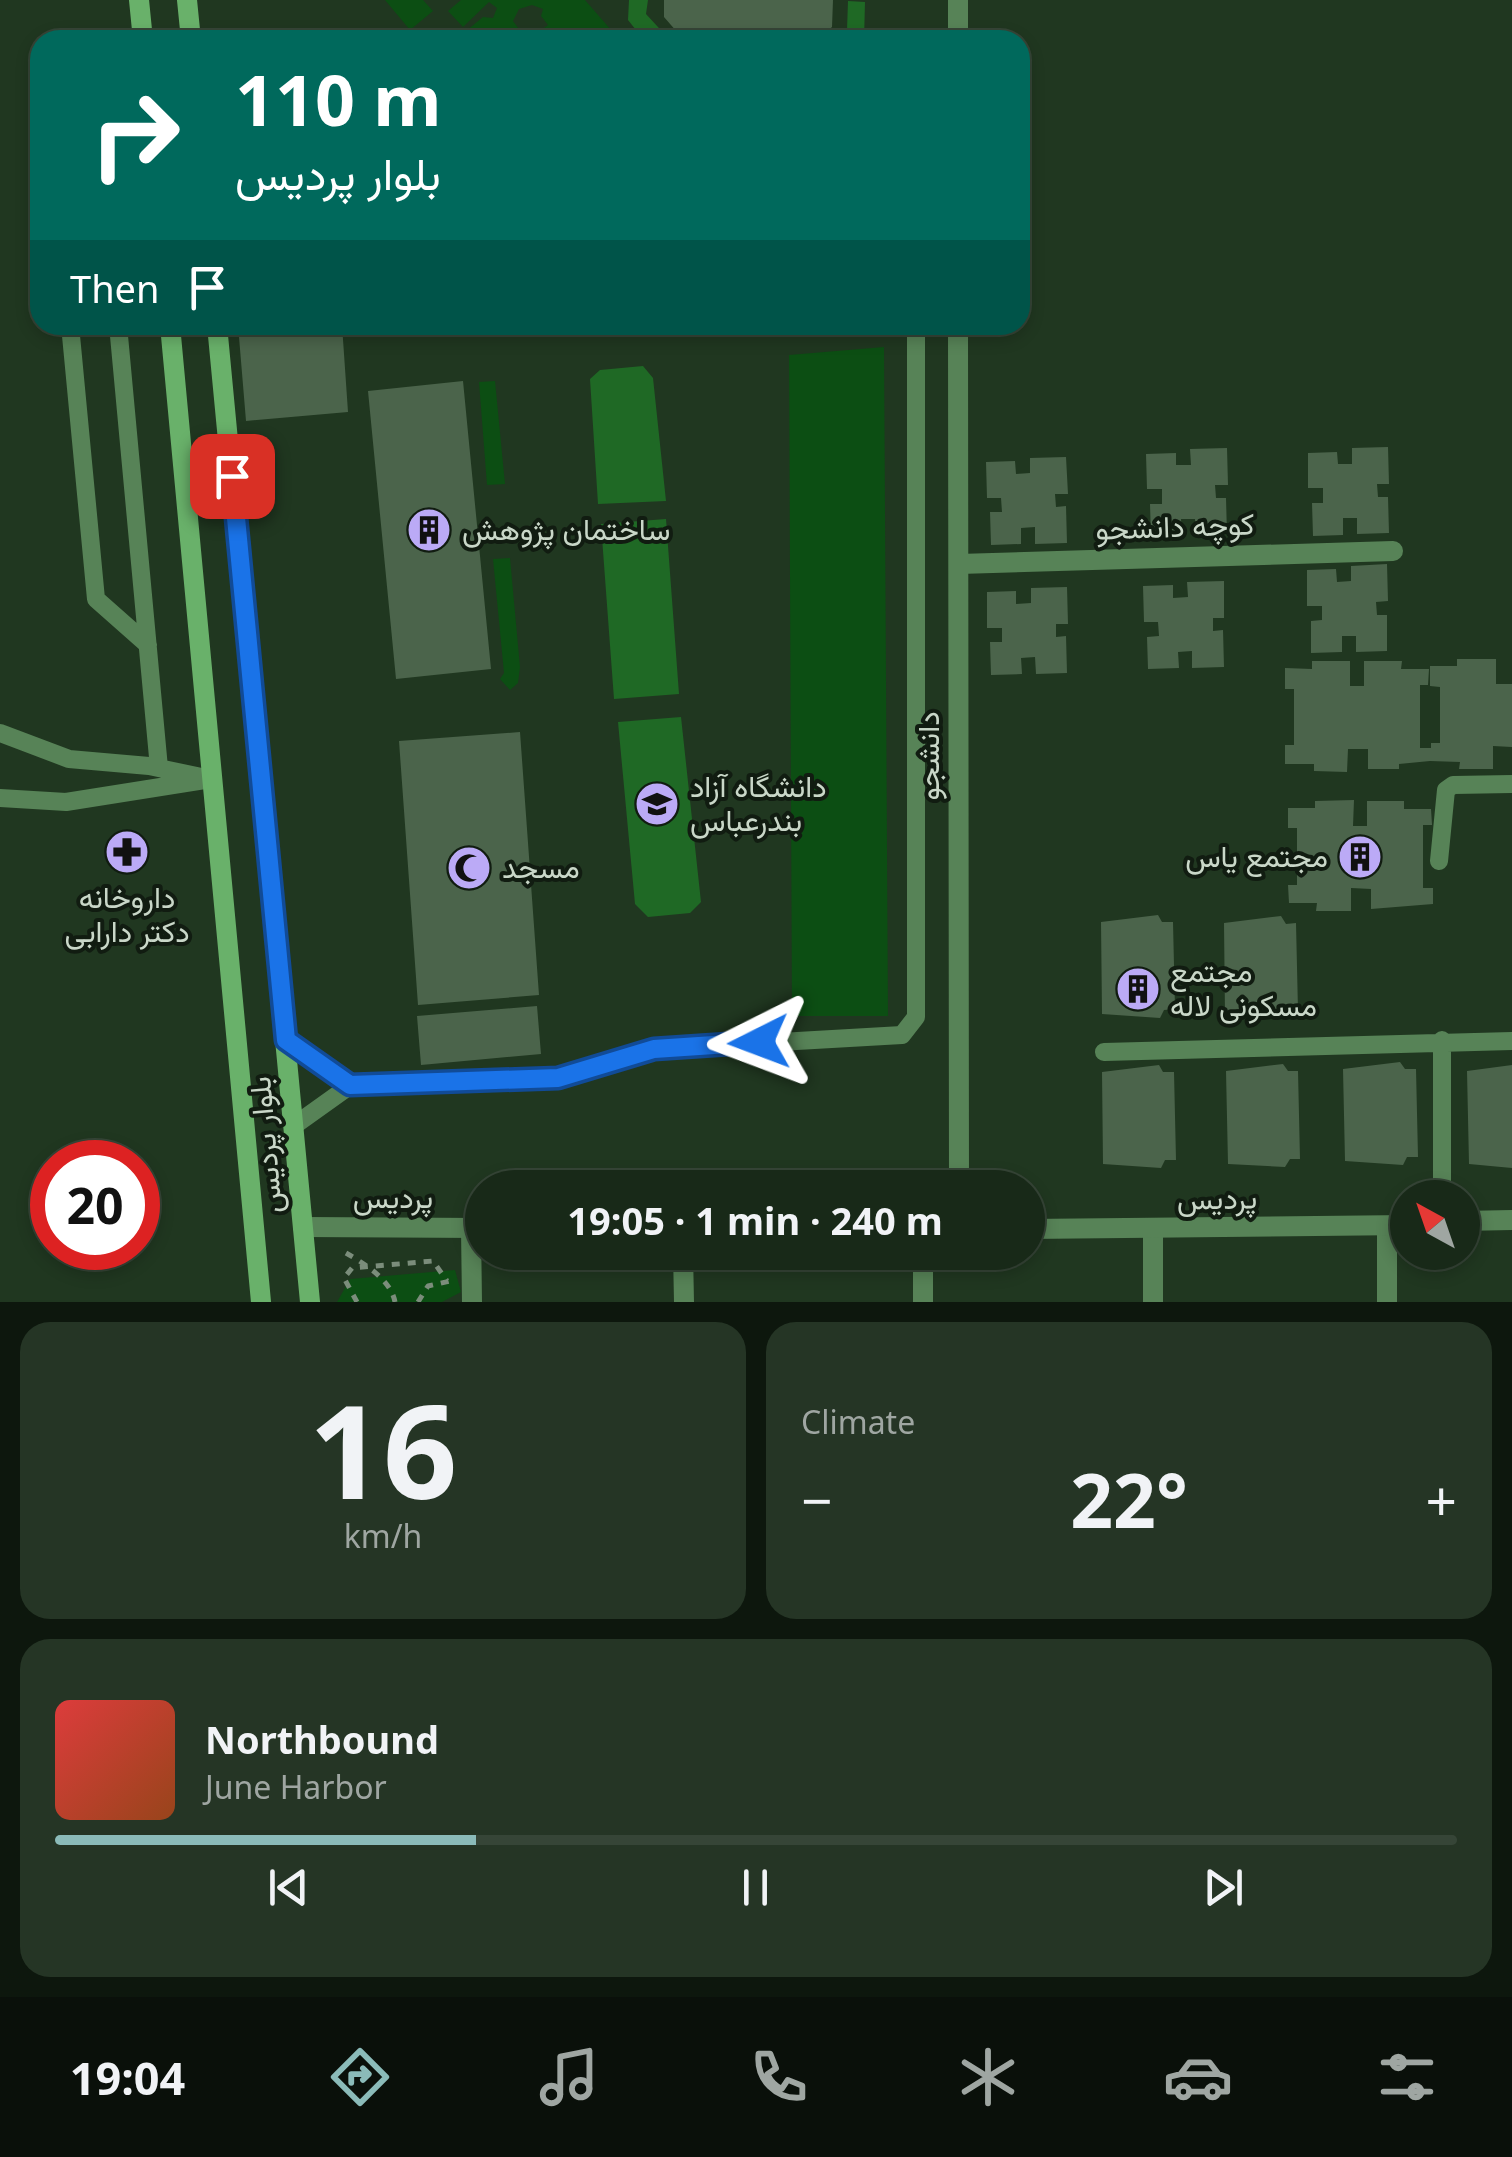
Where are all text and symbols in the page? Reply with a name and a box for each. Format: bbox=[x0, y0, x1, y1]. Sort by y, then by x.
text: 110 m bbox=[235, 51, 442, 147]
icon: right bbox=[70, 70, 200, 200]
text: بلوار پردیس bbox=[235, 142, 441, 203]
icon: arrive bbox=[180, 260, 235, 315]
text: Then bbox=[70, 262, 160, 314]
pin bbox=[190, 434, 275, 519]
icon: arrive bbox=[205, 449, 260, 504]
street label: کوچه دانشجو bbox=[1095, 502, 1255, 550]
building icon: ساختمان پژوهش bbox=[406, 507, 452, 553]
place label: ساختمان پژوهش bbox=[462, 508, 670, 550]
street label: دانشجو bbox=[907, 712, 948, 801]
place label: دانشگاه آزاد بندرعباس bbox=[690, 765, 827, 840]
school or university icon: دانشگاه آزاد بندرعباس bbox=[634, 781, 680, 827]
pharmacy icon: داروخانه دکتر دارابی bbox=[104, 829, 150, 875]
building icon: مجتمع یاس bbox=[1337, 834, 1383, 880]
place label: مجتمع یاس bbox=[1185, 835, 1328, 877]
mosque icon: مسجد bbox=[446, 845, 492, 891]
place label: مسجد bbox=[502, 846, 580, 887]
place label: داروخانه دکتر دارابی bbox=[64, 876, 190, 951]
place label: مجتمع مسکونی لاله bbox=[1170, 950, 1317, 1025]
building icon: مجتمع مسکونی لاله bbox=[1115, 966, 1161, 1012]
position arrow bbox=[707, 990, 811, 1094]
street label: بلوار پردیس bbox=[238, 1075, 292, 1215]
speed limit sign: 20 bbox=[30, 1140, 160, 1270]
street label: پردیس bbox=[353, 1176, 433, 1218]
street label: پردیس bbox=[1176, 1176, 1258, 1220]
north arrow bbox=[1390, 1180, 1480, 1270]
map controls bbox=[1390, 1180, 1480, 1270]
text: 19:05 · 1 min · 240 m bbox=[567, 1194, 943, 1246]
text: 16 bbox=[309, 1360, 457, 1537]
text: Climate bbox=[801, 1400, 915, 1443]
text: 22° bbox=[1070, 1448, 1188, 1550]
text: − bbox=[801, 1462, 832, 1537]
text: + bbox=[1426, 1462, 1457, 1537]
text: km/h bbox=[344, 1514, 422, 1557]
text: Northbound bbox=[205, 1713, 439, 1765]
text: June Harbor bbox=[205, 1765, 387, 1808]
icon: previous bbox=[261, 1860, 316, 1915]
icon: pause bbox=[728, 1860, 783, 1915]
icon: next bbox=[1196, 1860, 1251, 1915]
icon: directions bbox=[325, 2042, 395, 2112]
icon: music bbox=[534, 2042, 604, 2112]
icon: phone bbox=[744, 2042, 814, 2112]
icon: climate bbox=[953, 2042, 1023, 2112]
icon: car bbox=[1163, 2042, 1233, 2112]
icon: filters bbox=[1372, 2042, 1442, 2112]
text: 19:04 bbox=[70, 2047, 185, 2108]

